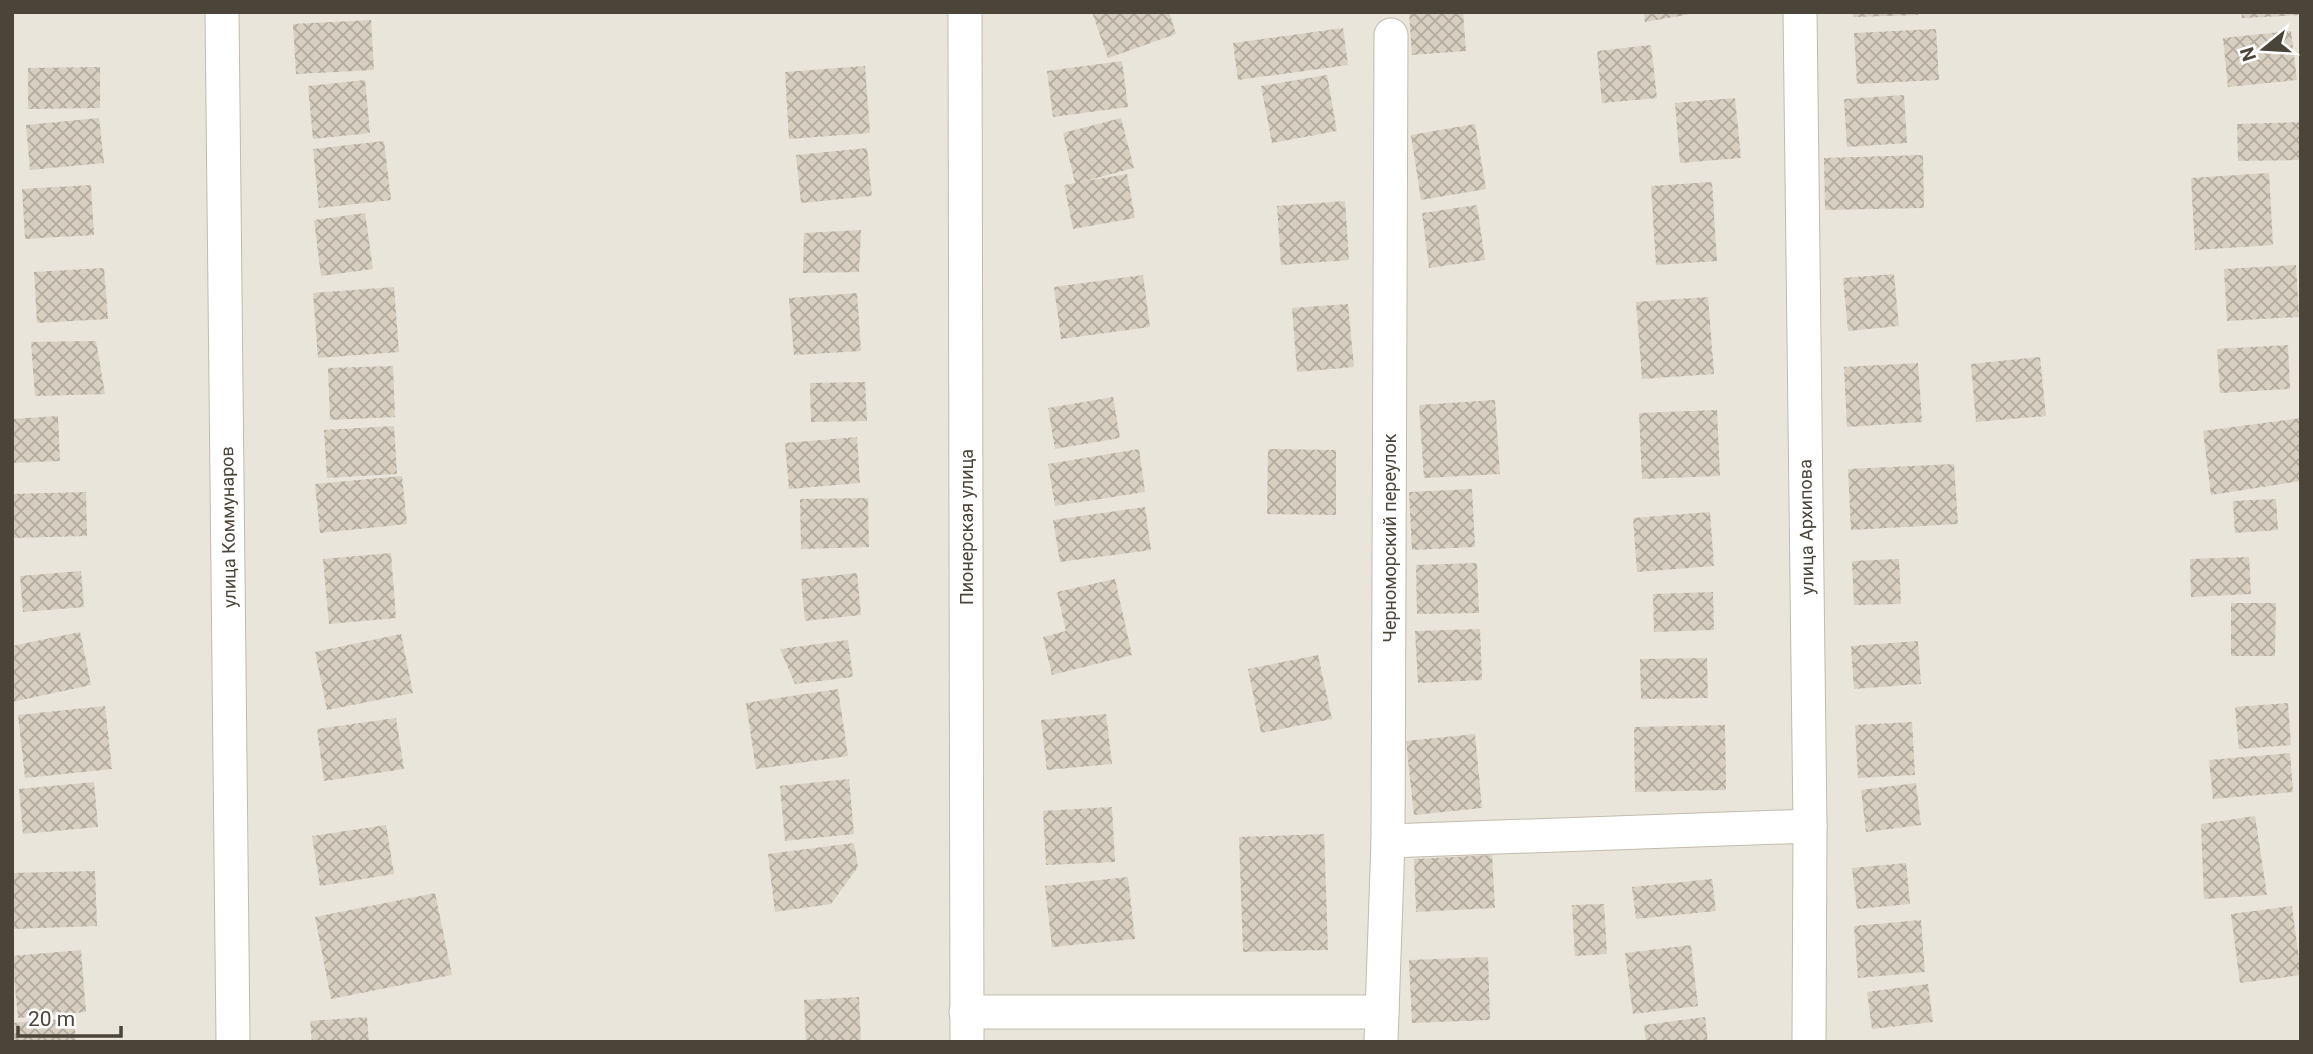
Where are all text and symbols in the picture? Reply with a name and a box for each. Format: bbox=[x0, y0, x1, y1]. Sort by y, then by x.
north arrow bbox=[2229, 14, 2299, 84]
text: N bbox=[2235, 44, 2261, 64]
street label: Черноморский переулок bbox=[1379, 433, 1400, 642]
street label: улица Коммунаров bbox=[216, 446, 240, 608]
street label: Пионерская улица bbox=[956, 449, 977, 605]
street label: улица Архипова bbox=[1794, 459, 1818, 595]
scale bar bbox=[18, 995, 121, 1038]
text: 20 m bbox=[28, 1007, 75, 1031]

